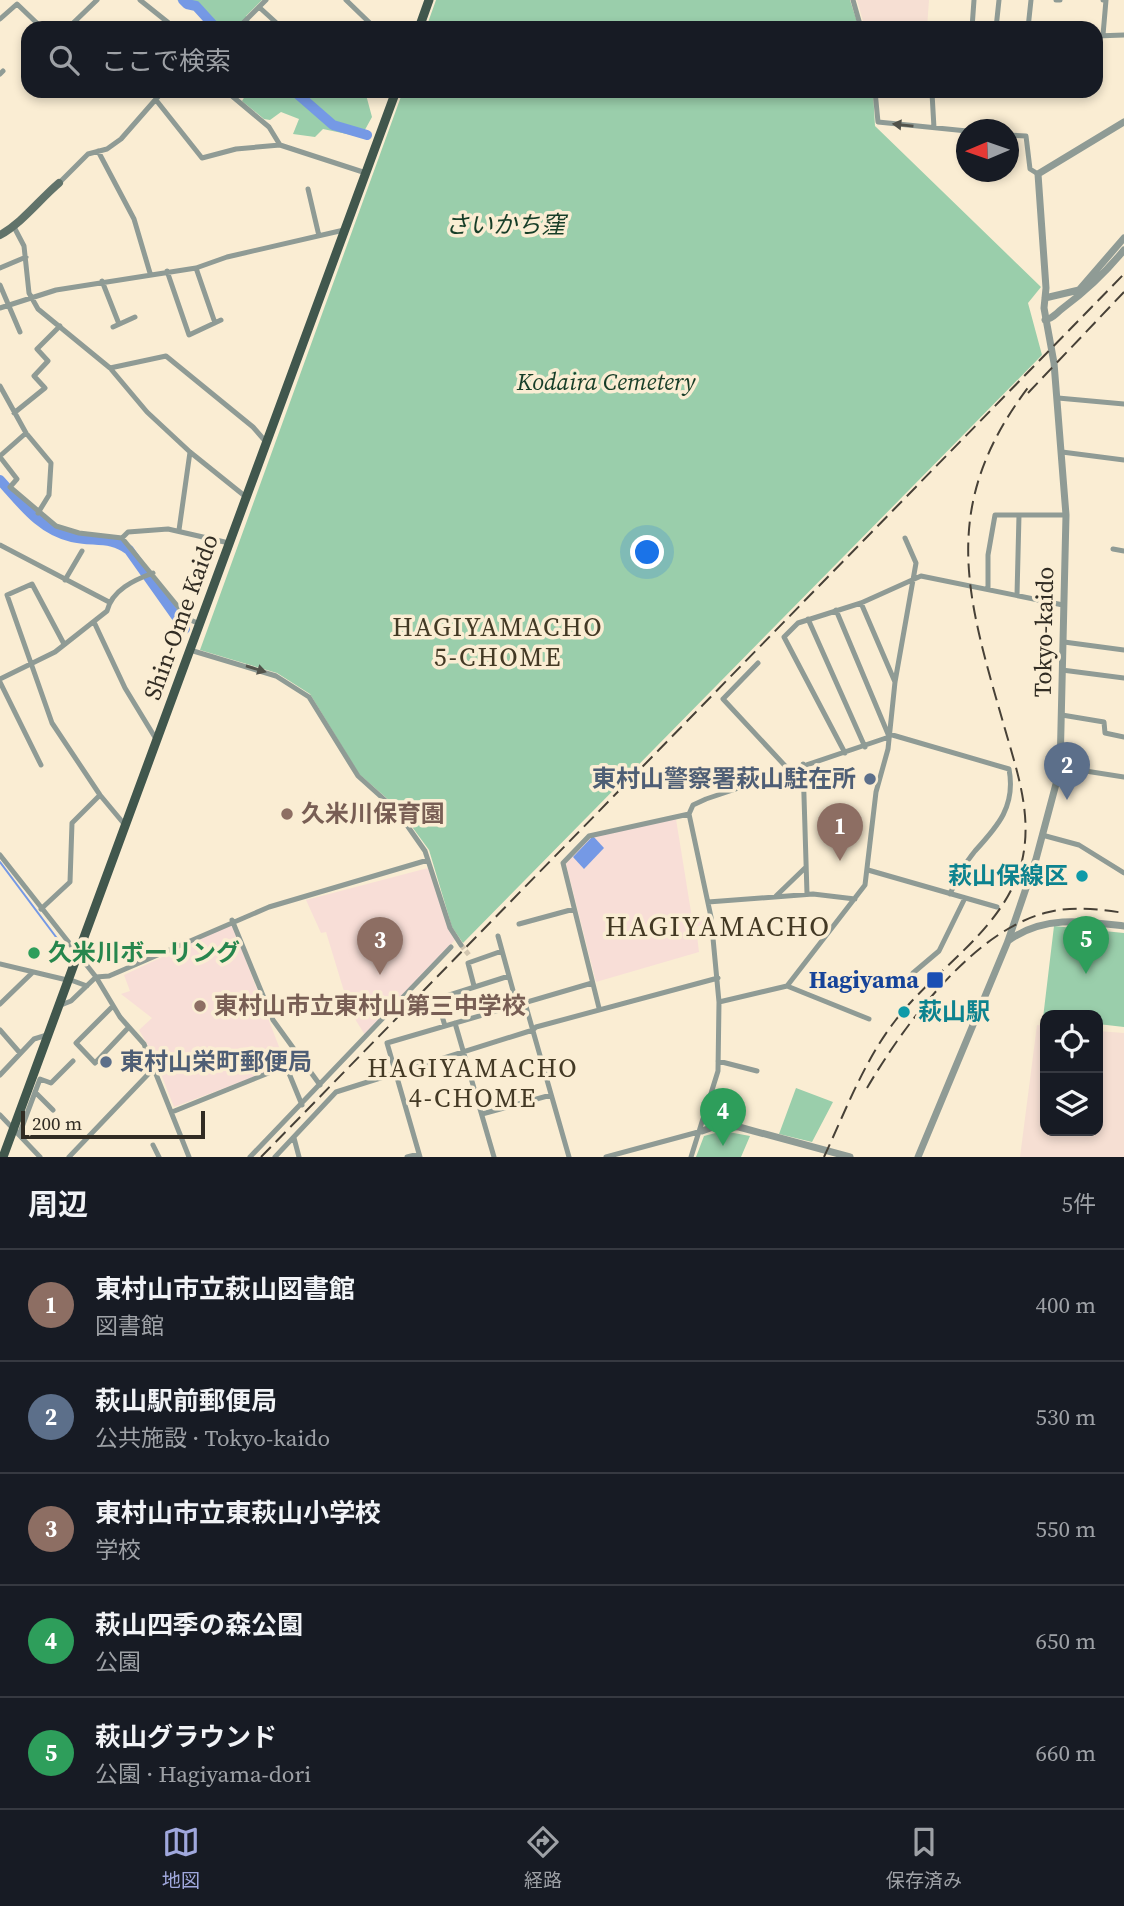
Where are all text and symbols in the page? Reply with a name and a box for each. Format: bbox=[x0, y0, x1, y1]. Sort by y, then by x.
search box bbox=[21, 21, 1103, 98]
icon: search bbox=[45, 41, 83, 79]
text: ここで検索 bbox=[101, 43, 231, 79]
one-way arrow bbox=[892, 119, 914, 130]
north arrow bbox=[956, 119, 1019, 182]
park label: さいかち窪 bbox=[445, 208, 569, 241]
park label: Kodaira Cemetery bbox=[516, 365, 696, 398]
street label: Shin-Ome Kaido bbox=[135, 529, 226, 704]
your location bbox=[630, 535, 664, 569]
street label: Tokyo-kaido bbox=[1026, 566, 1061, 698]
district label: HAGIYAMACHO 5-CHOME bbox=[392, 609, 604, 675]
one-way arrow bbox=[246, 664, 267, 674]
pin: 2 bbox=[1044, 742, 1090, 800]
place label: 東村山警察署萩山駐在所 bbox=[592, 762, 856, 795]
marker: 東村山警察署萩山駐在所 bbox=[862, 771, 878, 787]
place label: 久米川保育園 bbox=[301, 797, 445, 830]
pin: 1 bbox=[817, 803, 863, 861]
marker: 久米川保育園 bbox=[279, 806, 295, 822]
place label: 萩山保線区 bbox=[948, 859, 1068, 892]
marker: 萩山保線区 bbox=[1074, 868, 1090, 884]
district label: HAGIYAMACHO bbox=[605, 907, 831, 945]
pin: 5 bbox=[1063, 916, 1109, 974]
pin: 3 bbox=[357, 917, 403, 975]
place label: 久米川ボーリング bbox=[48, 936, 240, 969]
marker: 久米川ボーリング bbox=[26, 945, 42, 961]
place label: Hagiyama bbox=[809, 963, 919, 996]
marker: Hagiyama bbox=[925, 970, 945, 990]
place label: 東村山市立東村山第三中学校 bbox=[214, 989, 526, 1022]
place label: 萩山駅 bbox=[918, 995, 990, 1028]
marker: 東村山市立東村山第三中学校 bbox=[192, 998, 208, 1014]
marker: 萩山駅 bbox=[896, 1004, 912, 1020]
map controls bbox=[1040, 1010, 1103, 1136]
button: locate bbox=[1040, 1010, 1103, 1073]
place label: 東村山栄町郵便局 bbox=[120, 1045, 312, 1078]
district label: HAGIYAMACHO 4-CHOME bbox=[367, 1050, 579, 1116]
marker: 東村山栄町郵便局 bbox=[98, 1054, 114, 1070]
button: layers bbox=[1040, 1073, 1103, 1136]
pin: 4 bbox=[700, 1088, 746, 1146]
scale bar bbox=[21, 1108, 205, 1140]
text: 200 m bbox=[32, 1110, 82, 1136]
text: 周辺 bbox=[28, 1184, 88, 1225]
text: 5件 bbox=[1062, 1188, 1096, 1220]
text: 東村山市立萩山図書館 bbox=[95, 1271, 355, 1307]
text: 1 bbox=[45, 1289, 57, 1321]
text: 400 m bbox=[1035, 1289, 1096, 1321]
text: 図書館 bbox=[95, 1310, 164, 1342]
text: 萩山駅前郵便局 bbox=[95, 1383, 277, 1419]
text: 2 bbox=[45, 1401, 57, 1433]
text: 530 m bbox=[1035, 1401, 1096, 1433]
text: 公共施設 · Tokyo-kaido bbox=[95, 1422, 330, 1454]
text: 東村山市立東萩山小学校 bbox=[95, 1495, 381, 1531]
text: 3 bbox=[45, 1513, 57, 1545]
text: 550 m bbox=[1035, 1513, 1096, 1545]
text: 学校 bbox=[95, 1534, 141, 1566]
text: 萩山四季の森公園 bbox=[95, 1607, 303, 1643]
text: 4 bbox=[45, 1625, 57, 1657]
text: 650 m bbox=[1035, 1625, 1096, 1657]
text: 公園 bbox=[95, 1646, 141, 1678]
text: 萩山グラウンド bbox=[95, 1719, 277, 1755]
text: 5 bbox=[45, 1737, 57, 1769]
text: 660 m bbox=[1035, 1737, 1096, 1769]
text: 公園 · Hagiyama-dori bbox=[95, 1758, 311, 1790]
tab: 地図 bbox=[162, 1823, 200, 1893]
tab: 経路 bbox=[524, 1823, 562, 1893]
tab: 保存済み bbox=[886, 1823, 962, 1893]

